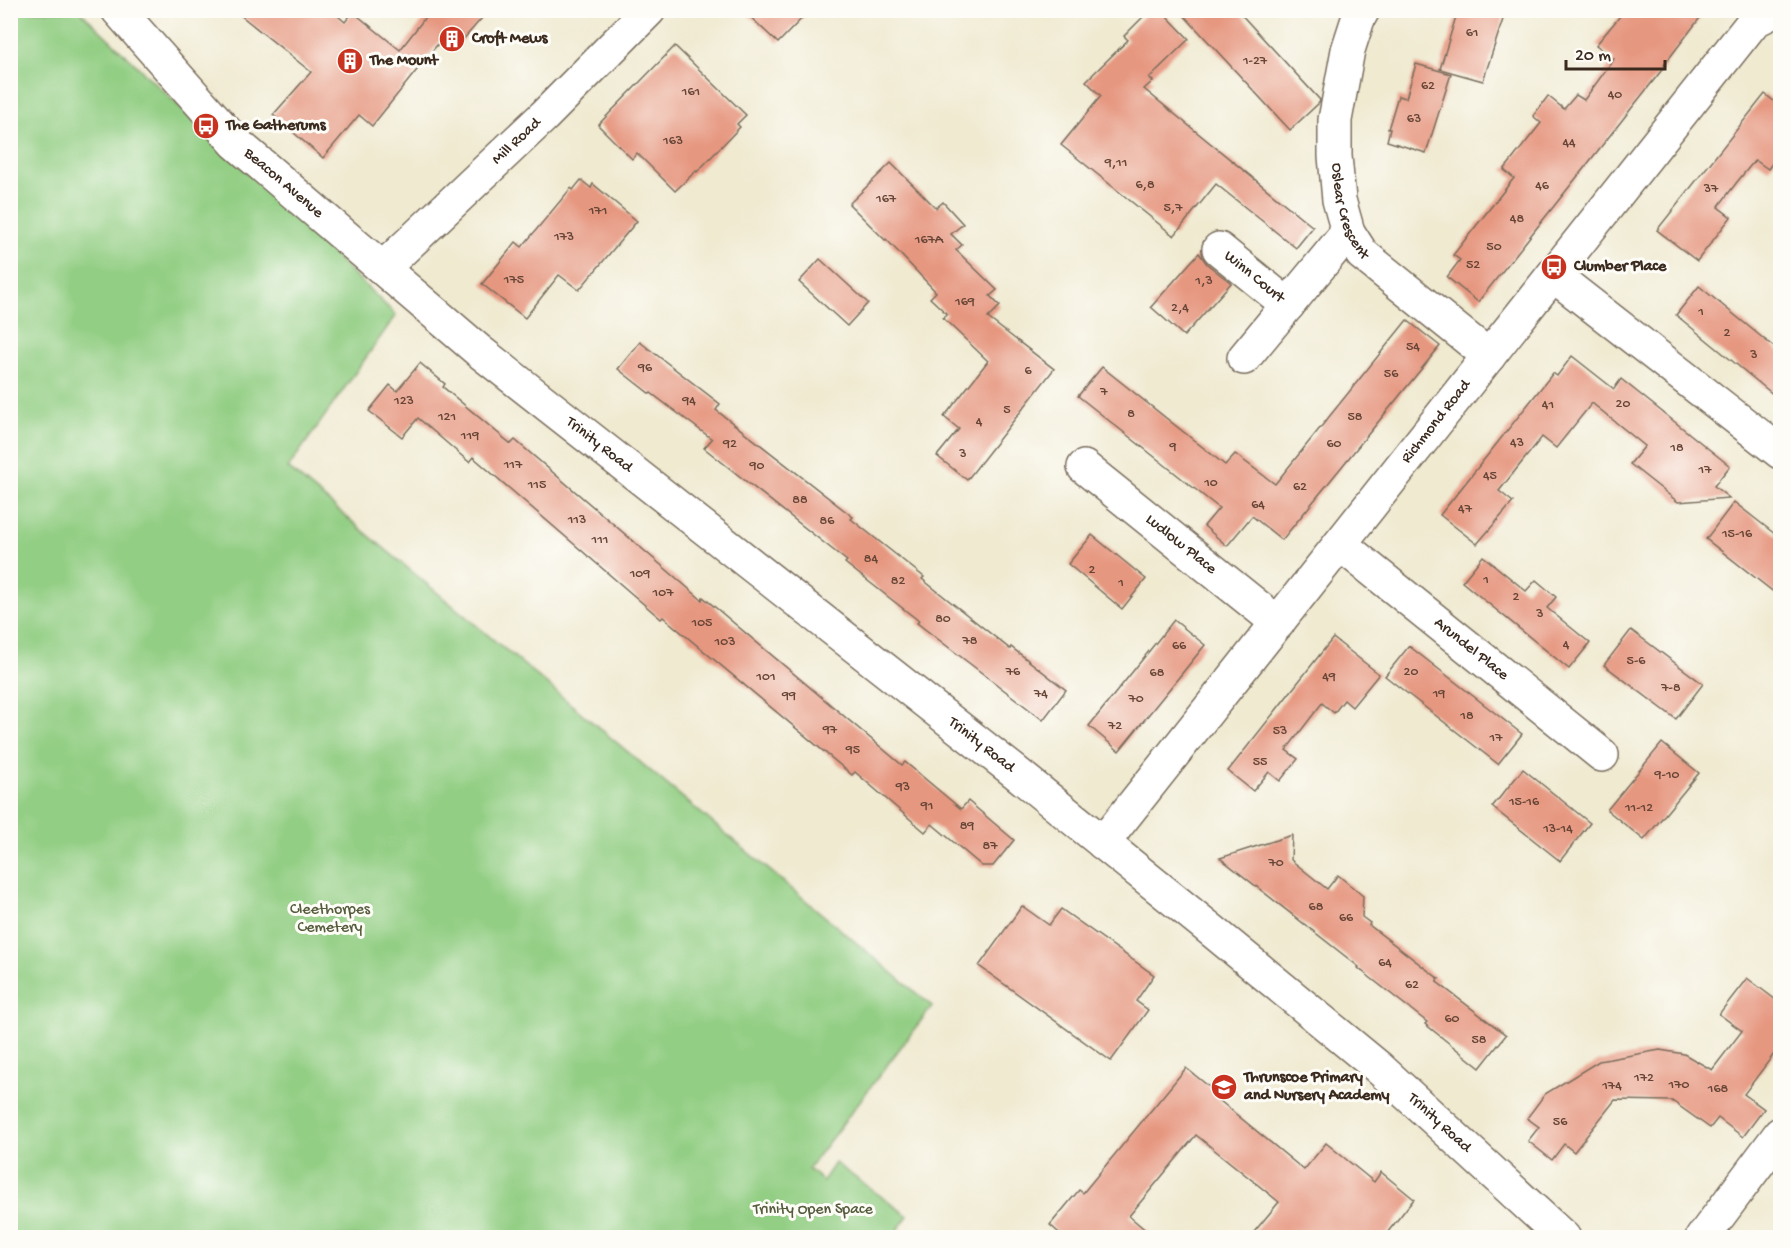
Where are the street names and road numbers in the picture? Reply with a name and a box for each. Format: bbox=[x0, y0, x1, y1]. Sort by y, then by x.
street label: Mill Road bbox=[488, 113, 546, 169]
street label: Beacon Avenue bbox=[239, 144, 327, 223]
street label: Oslear Crescent bbox=[1326, 162, 1373, 266]
street label: Winn Court bbox=[1220, 247, 1289, 309]
street label: Richmond Road bbox=[1397, 375, 1476, 468]
street label: Trinity Road bbox=[561, 412, 637, 478]
street label: Ludlow Place bbox=[1141, 510, 1221, 579]
street label: Arundel Place bbox=[1430, 614, 1512, 686]
street label: Trinity Road bbox=[943, 713, 1020, 778]
street label: Trinity Road bbox=[1403, 1089, 1476, 1158]

